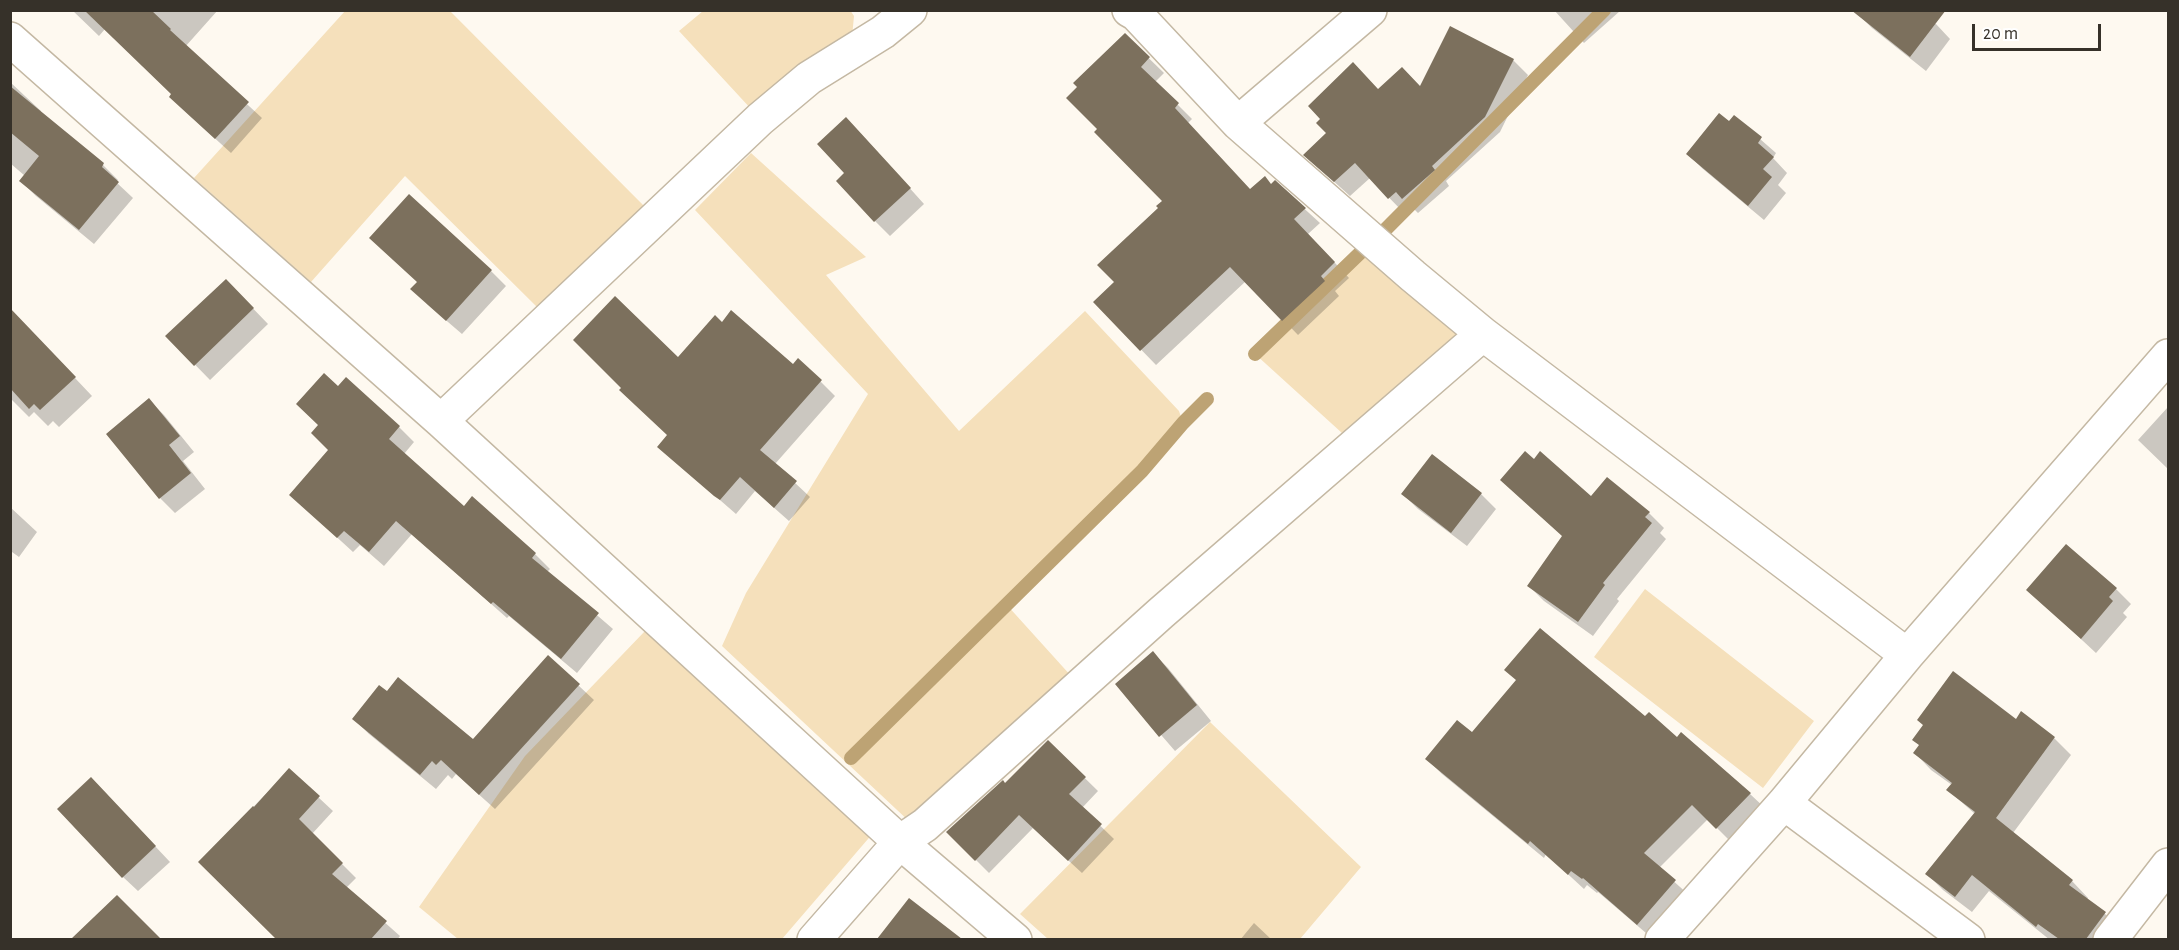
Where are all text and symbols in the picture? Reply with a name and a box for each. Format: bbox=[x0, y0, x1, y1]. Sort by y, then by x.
scale bar bbox=[1975, 12, 2104, 50]
text: 20 m bbox=[1983, 25, 2018, 43]

